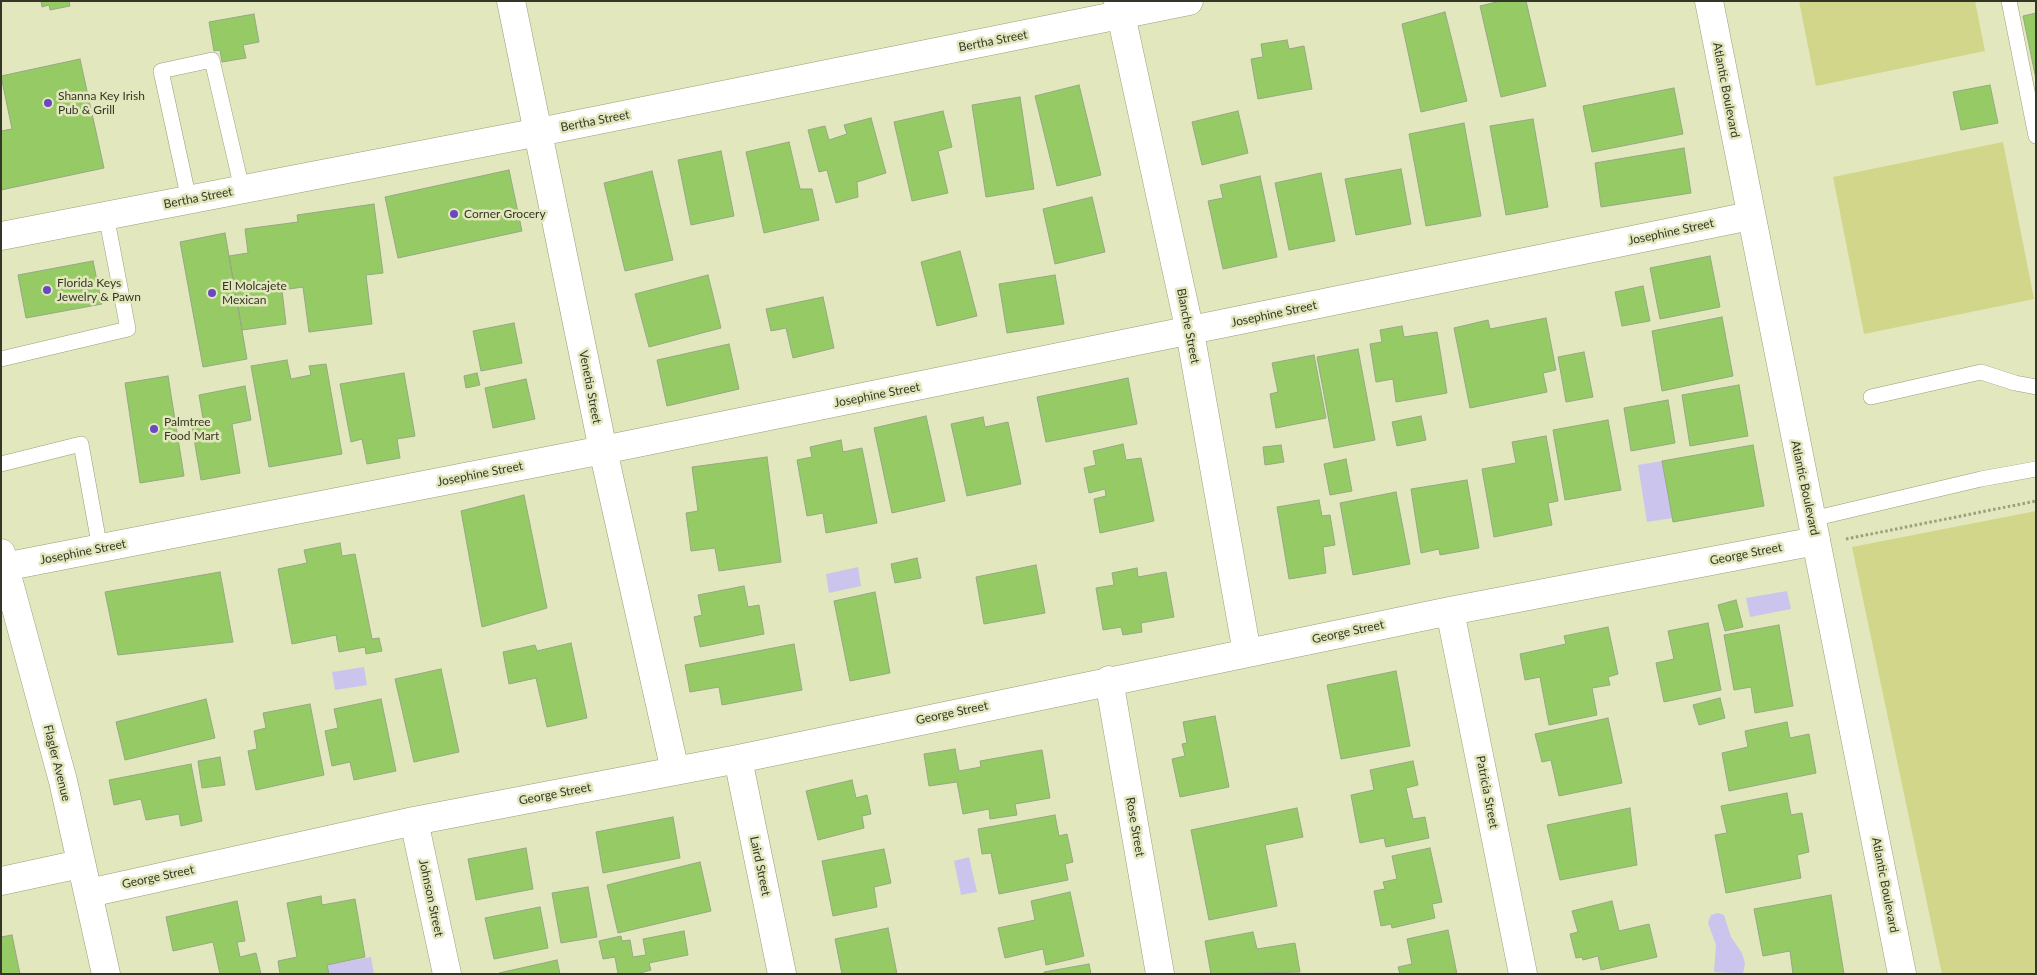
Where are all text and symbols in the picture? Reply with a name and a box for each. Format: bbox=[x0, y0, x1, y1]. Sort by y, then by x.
street label: Bertha Street bbox=[957, 27, 1029, 55]
street label: Atlantic Boulevard bbox=[1710, 41, 1742, 139]
place label: Shanna Key Irish Pub & Grill bbox=[58, 89, 145, 117]
marker: Shanna Key Irish Pub & Grill bbox=[42, 97, 54, 109]
street label: Bertha Street bbox=[559, 107, 631, 135]
street label: Bertha Street bbox=[162, 184, 234, 212]
place label: Corner Grocery bbox=[464, 207, 546, 221]
marker: Corner Grocery bbox=[448, 208, 460, 220]
street label: Josephine Street bbox=[1627, 216, 1715, 248]
place label: Florida Keys Jewelry & Pawn bbox=[57, 276, 141, 304]
place label: El Molcajete Mexican bbox=[222, 279, 287, 307]
marker: Florida Keys Jewelry & Pawn bbox=[41, 284, 53, 296]
marker: El Molcajete Mexican bbox=[206, 287, 218, 299]
street label: Blanche Street bbox=[1174, 287, 1202, 365]
street label: Josephine Street bbox=[1230, 298, 1318, 330]
street label: Venetia Street bbox=[576, 349, 604, 425]
street label: Josephine Street bbox=[833, 380, 921, 410]
place label: Palmtree Food Mart bbox=[164, 415, 219, 443]
marker: Palmtree Food Mart bbox=[148, 423, 160, 435]
street label: Atlantic Boulevard bbox=[1788, 439, 1822, 537]
street label: Josephine Street bbox=[436, 459, 524, 489]
street label: Josephine Street bbox=[39, 537, 127, 567]
street label: George Street bbox=[1709, 540, 1783, 568]
street label: George Street bbox=[1311, 617, 1385, 647]
street label: George Street bbox=[915, 698, 989, 728]
street label: Flagler Avenue bbox=[41, 723, 73, 803]
street label: Patricia Street bbox=[1473, 754, 1501, 830]
street label: George Street bbox=[518, 780, 592, 808]
street label: Rose Street bbox=[1123, 796, 1147, 858]
street label: Laird Street bbox=[747, 835, 773, 897]
street label: Atlantic Boulevard bbox=[1869, 836, 1901, 934]
street label: Johnson Street bbox=[416, 858, 446, 938]
street label: George Street bbox=[121, 862, 195, 892]

